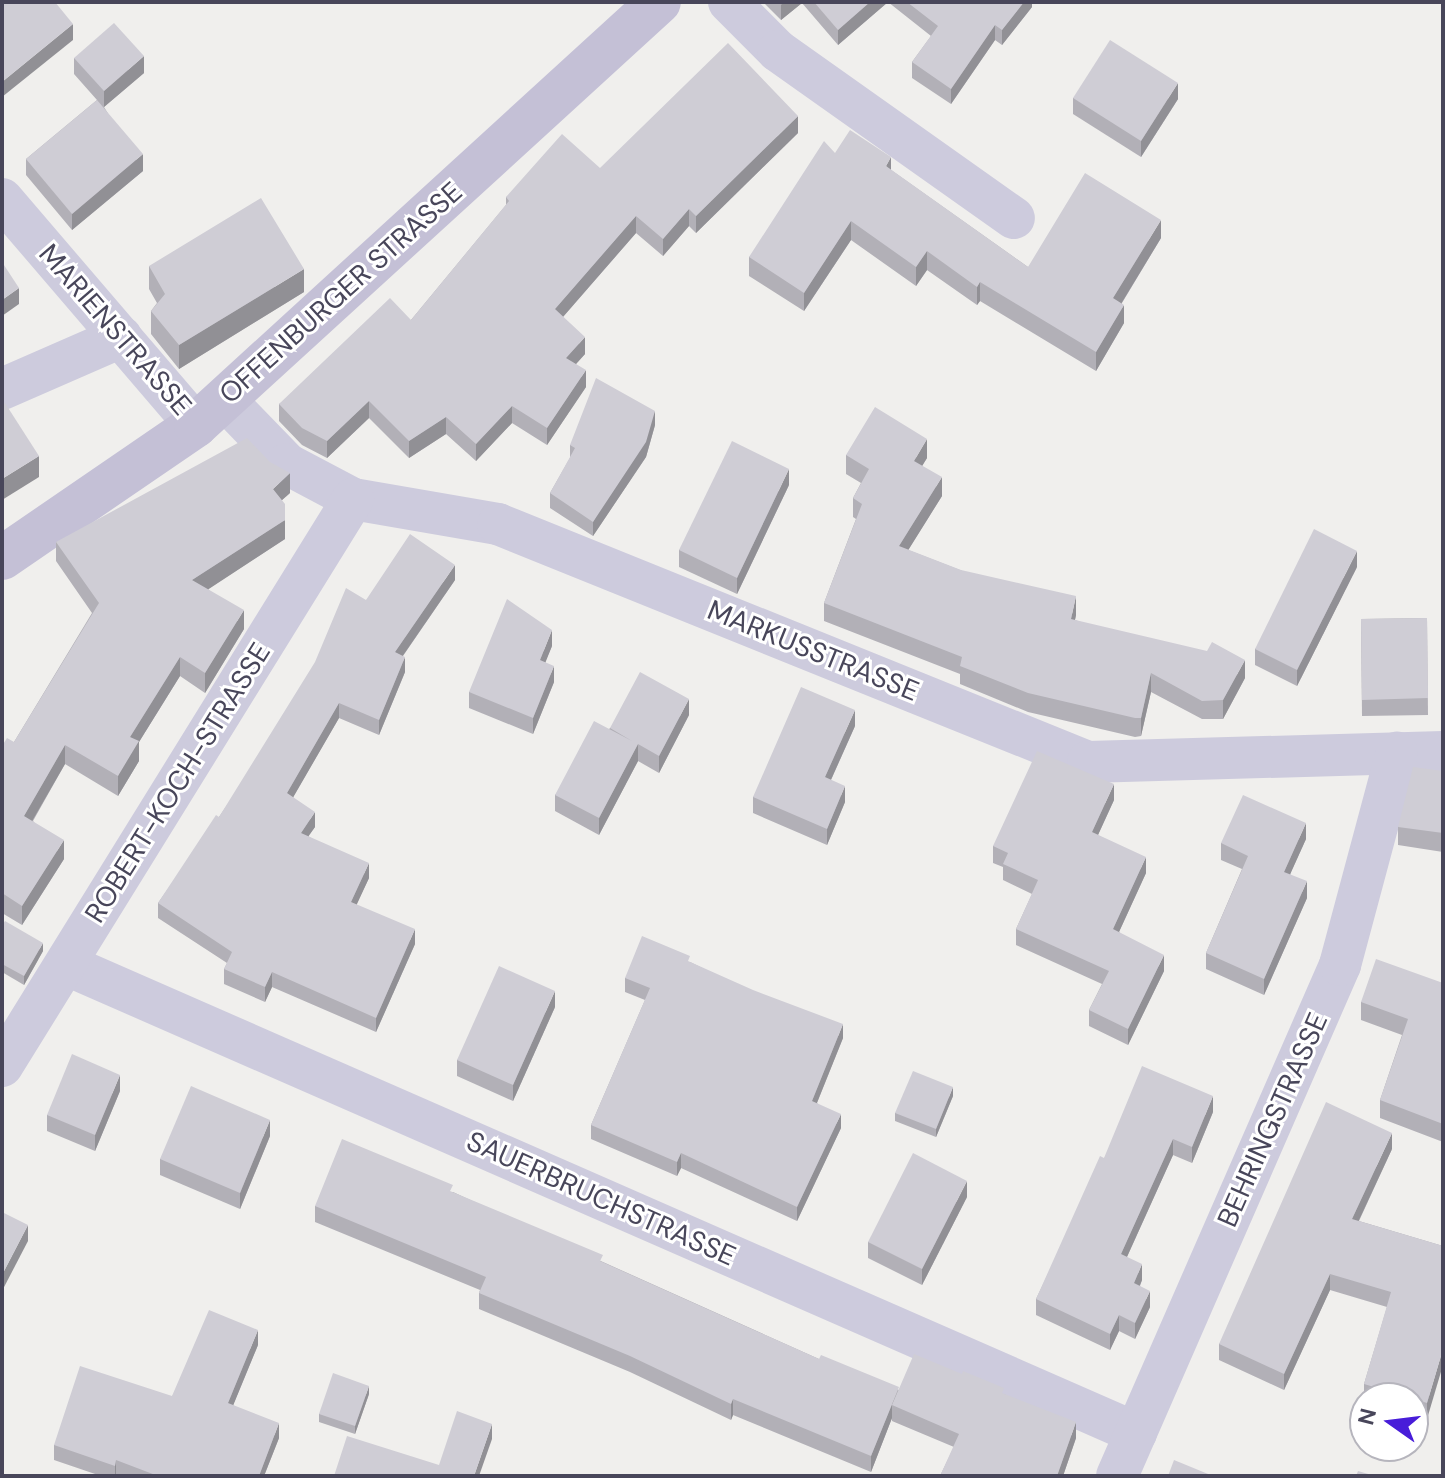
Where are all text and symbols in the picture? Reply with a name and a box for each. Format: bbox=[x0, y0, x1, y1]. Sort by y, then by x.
street label: OFFENBURGER STRASSE bbox=[213, 175, 469, 411]
street label: MARIENSTRASSE bbox=[32, 238, 198, 422]
street label: MARKUSSTRASSE bbox=[703, 593, 923, 709]
street label: ROBERT-KOCH-STRASSE bbox=[78, 637, 278, 929]
street label: BEHRINGSTRASSE bbox=[1211, 1008, 1335, 1232]
street label: SAUERBRUCHSTRASSE bbox=[461, 1125, 741, 1273]
north arrow bbox=[1349, 1382, 1429, 1462]
text: N bbox=[1351, 1405, 1383, 1428]

